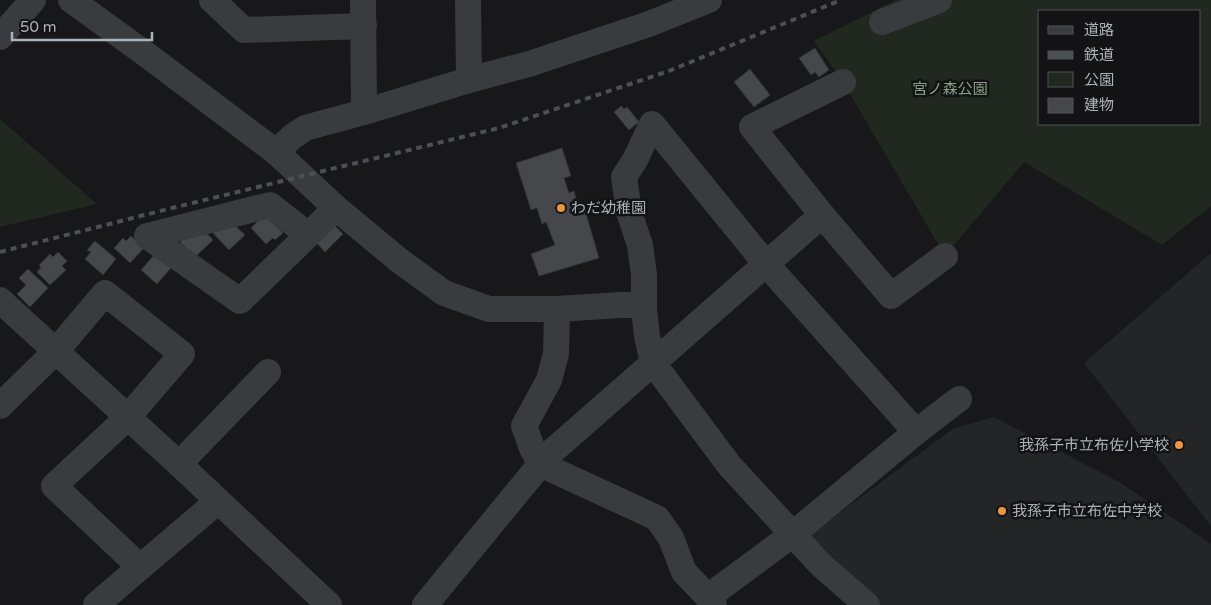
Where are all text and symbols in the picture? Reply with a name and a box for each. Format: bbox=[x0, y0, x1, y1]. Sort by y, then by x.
scale bar bbox=[12, 10, 152, 42]
legend bbox=[1038, 10, 1201, 125]
text: 50 m bbox=[20, 18, 57, 36]
text: 道路 bbox=[1084, 21, 1114, 39]
text: 鉄道 bbox=[1084, 46, 1114, 64]
text: 公園 bbox=[1084, 71, 1114, 89]
park label: 宮ノ森公園 bbox=[912, 80, 988, 98]
text: 建物 bbox=[1084, 96, 1114, 114]
place label: わだ幼稚園 bbox=[571, 199, 646, 217]
marker: わだ幼稚園 bbox=[555, 202, 567, 214]
place label: 我孫子市立布佐小学校 bbox=[1019, 436, 1169, 454]
marker: 我孫子市立布佐小学校 bbox=[1173, 439, 1185, 451]
place label: 我孫子市立布佐中学校 bbox=[1012, 502, 1162, 520]
marker: 我孫子市立布佐中学校 bbox=[996, 505, 1008, 517]

